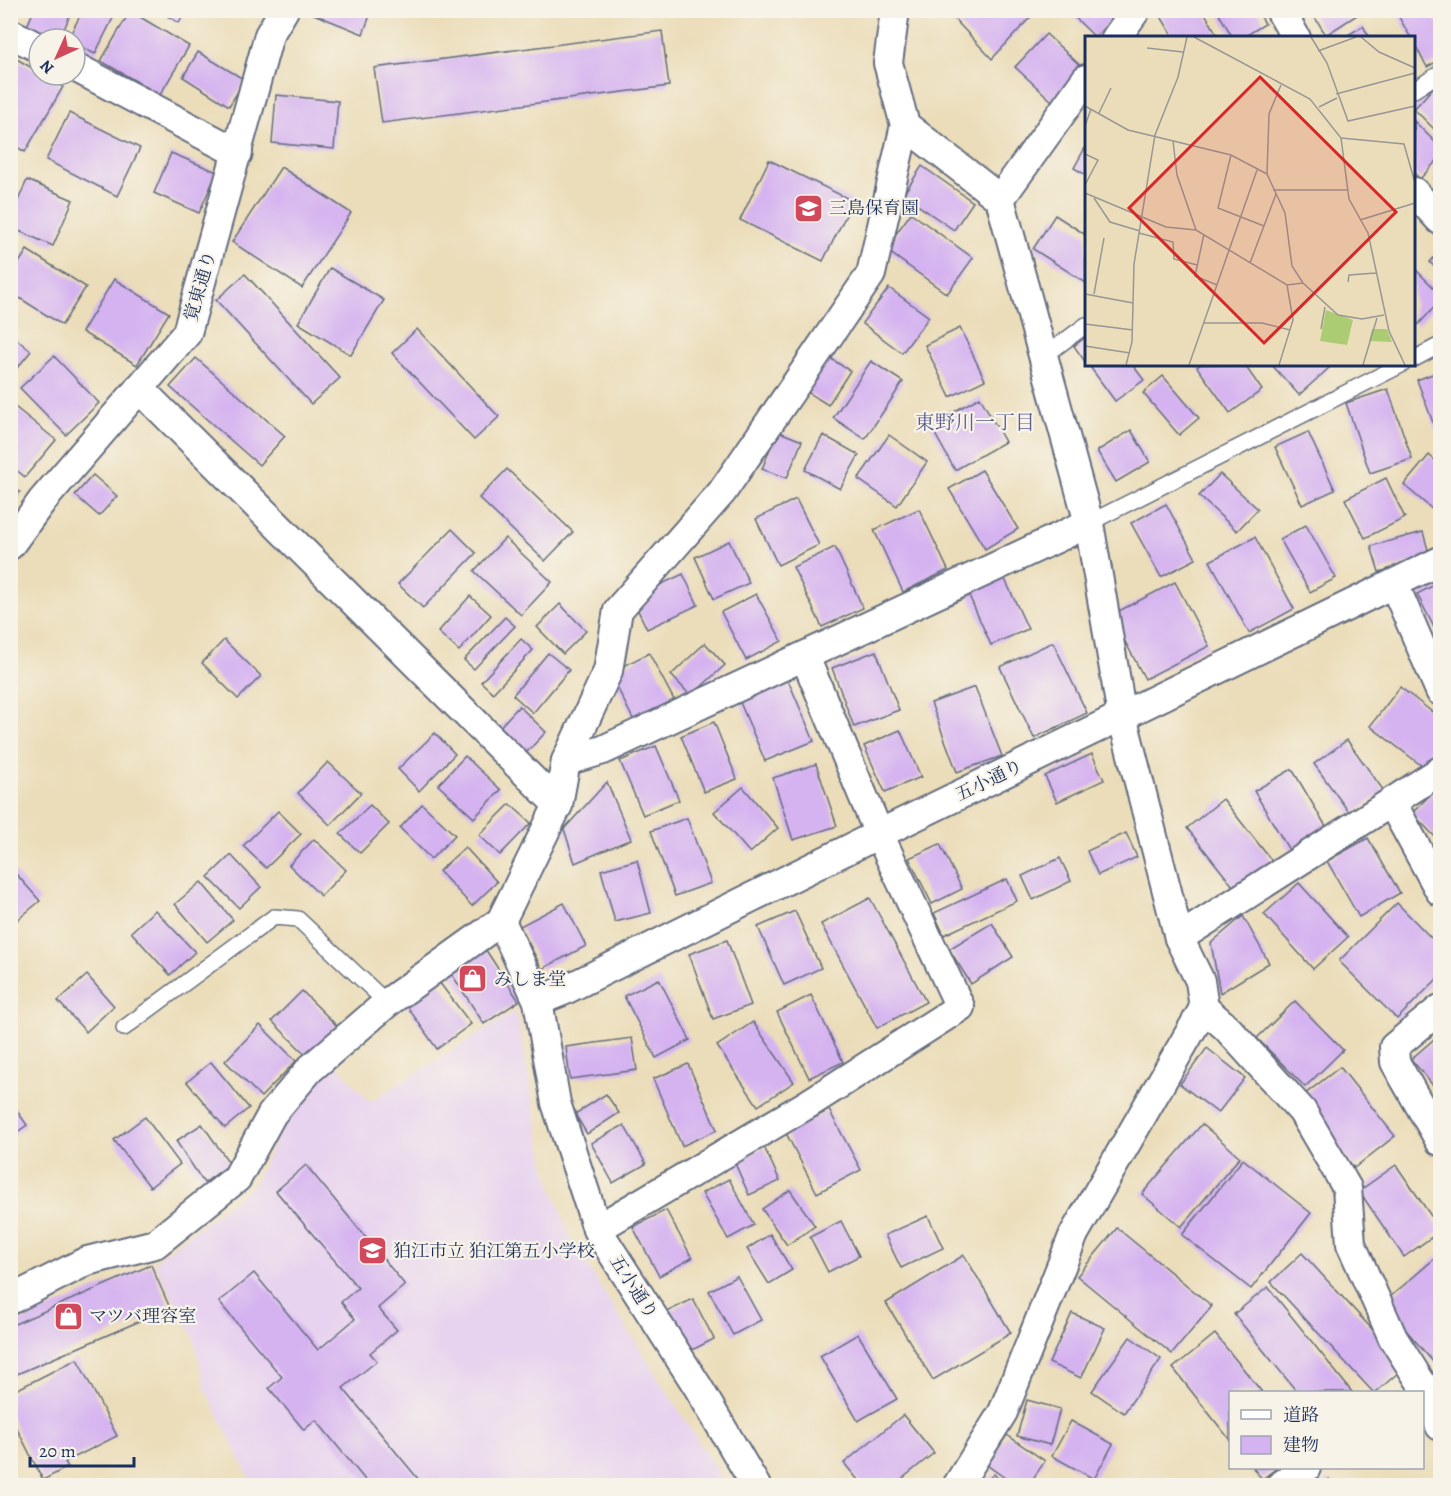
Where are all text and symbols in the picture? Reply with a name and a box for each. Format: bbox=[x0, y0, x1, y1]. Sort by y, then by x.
north arrow bbox=[27, 27, 87, 87]
inset map bbox=[1085, 36, 1415, 366]
text: N bbox=[35, 55, 59, 79]
school or university icon: 三島保育園 bbox=[792, 192, 824, 224]
place label: 三島保育園 bbox=[829, 196, 919, 220]
street label: 覚東通り bbox=[179, 248, 221, 324]
district label: 東野川一丁目 bbox=[915, 409, 1035, 436]
street label: 五小通り bbox=[951, 753, 1027, 807]
shop icon: みしま堂 bbox=[457, 963, 489, 995]
place label: みしま堂 bbox=[494, 967, 566, 991]
school or university icon: 狛江市立 狛江第五小学校 bbox=[356, 1235, 388, 1267]
place label: 狛江市立 狛江第五小学校 bbox=[393, 1239, 595, 1263]
street label: 五小通り bbox=[604, 1250, 664, 1324]
shop icon: マツバ理容室 bbox=[52, 1300, 84, 1332]
place label: マツバ理容室 bbox=[89, 1304, 196, 1328]
legend bbox=[1229, 1391, 1424, 1469]
text: 道路 bbox=[1283, 1403, 1319, 1427]
scale bar bbox=[30, 1430, 134, 1468]
text: 建物 bbox=[1283, 1433, 1319, 1457]
text: 20 m bbox=[39, 1439, 76, 1463]

